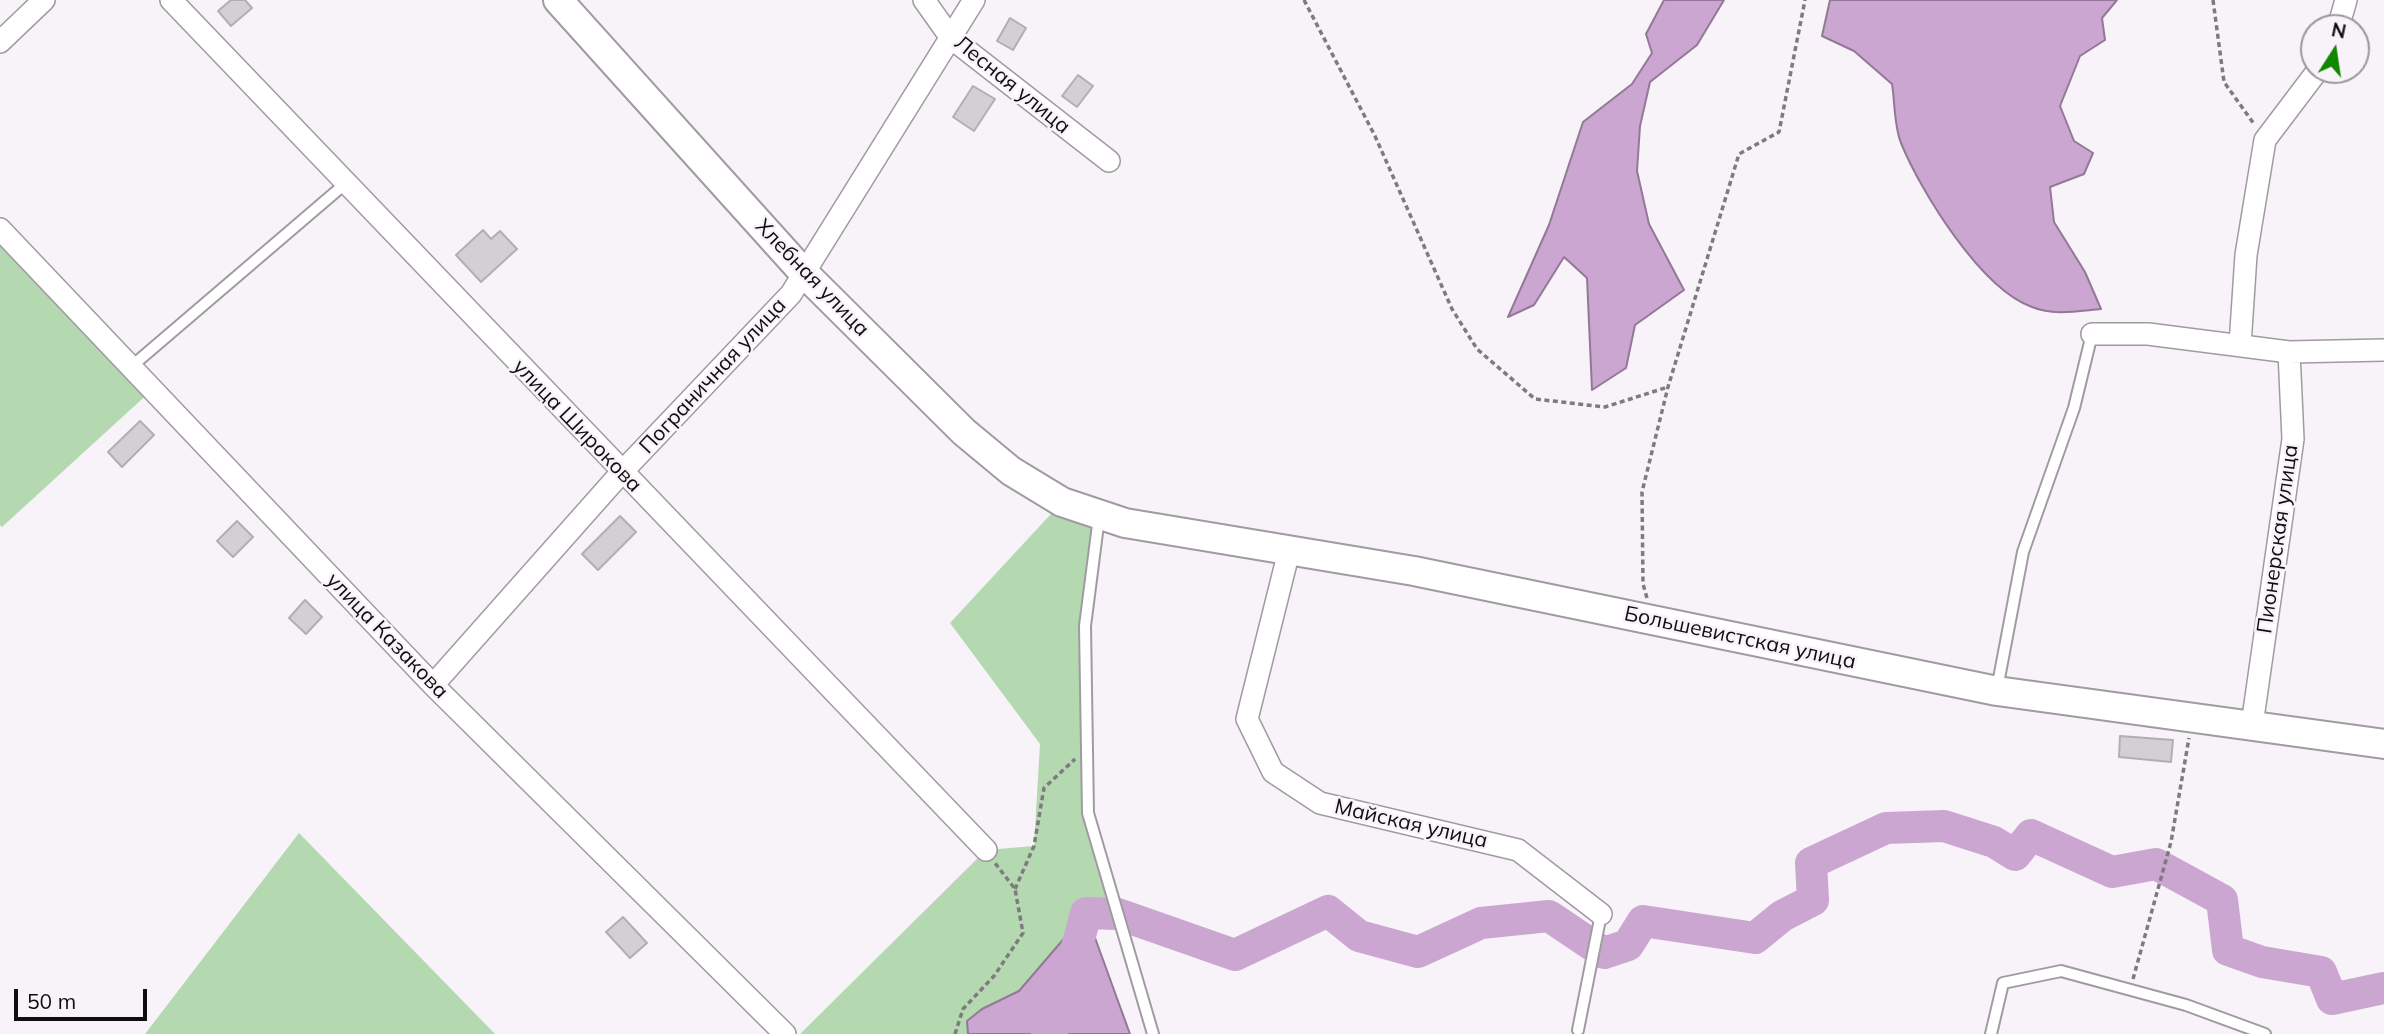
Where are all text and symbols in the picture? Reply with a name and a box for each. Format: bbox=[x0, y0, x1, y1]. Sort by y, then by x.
north arrow bbox=[2300, 14, 2370, 84]
text: N bbox=[2329, 17, 2348, 44]
street label: Лесная улица bbox=[949, 31, 1075, 139]
street label: Хлебная улица bbox=[750, 214, 874, 342]
street label: Пограничная улица bbox=[634, 293, 792, 459]
street label: улица Широкова bbox=[507, 354, 647, 498]
street label: Пионерская улица bbox=[2252, 443, 2304, 635]
street label: улица Казакова bbox=[321, 568, 453, 704]
street label: Большевистская улица bbox=[1622, 601, 1858, 675]
street label: Майская улица bbox=[1332, 794, 1490, 854]
scale bar bbox=[18, 974, 150, 1018]
text: 50 m bbox=[27, 988, 76, 1014]

